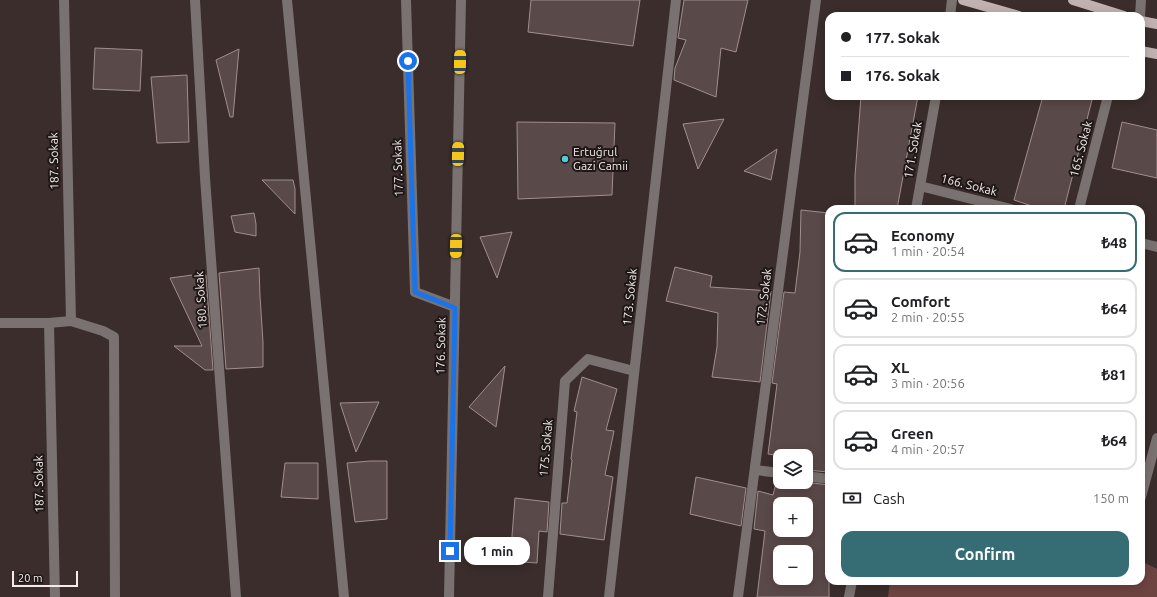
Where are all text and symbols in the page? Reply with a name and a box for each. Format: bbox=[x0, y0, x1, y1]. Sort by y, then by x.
text: 177. Sokak bbox=[865, 29, 940, 46]
car bbox=[454, 50, 466, 74]
route start bbox=[399, 52, 417, 70]
text: 176. Sokak bbox=[865, 67, 940, 84]
street label: 165. Sokak bbox=[1067, 119, 1094, 178]
street label: 171. Sokak bbox=[901, 120, 924, 179]
street label: 187. Sokak bbox=[46, 132, 61, 190]
street label: 177. Sokak bbox=[390, 139, 405, 197]
car bbox=[452, 142, 464, 166]
place label: Ertuğrul Gazi Camii bbox=[573, 145, 628, 172]
marker: Ertuğrul Gazi Camii bbox=[560, 154, 570, 164]
street label: 166. Sokak bbox=[940, 171, 999, 198]
icon: car bbox=[843, 224, 879, 260]
text: Economy bbox=[891, 227, 955, 244]
car bbox=[450, 234, 462, 258]
text: ₺48 bbox=[1101, 234, 1127, 251]
text: 1 min · 20:54 bbox=[891, 244, 965, 258]
street label: 173. Sokak bbox=[620, 268, 639, 326]
street label: 172. Sokak bbox=[754, 268, 773, 326]
street label: 180. Sokak bbox=[192, 271, 209, 329]
icon: car bbox=[843, 290, 879, 326]
text: Comfort bbox=[891, 293, 950, 310]
text: ₺64 bbox=[1101, 300, 1127, 317]
text: 2 min · 20:55 bbox=[891, 310, 965, 324]
street label: 176. Sokak bbox=[433, 317, 448, 375]
icon: car bbox=[843, 356, 879, 392]
text: XL bbox=[891, 359, 909, 376]
text: ₺81 bbox=[1101, 366, 1127, 383]
text: 3 min · 20:56 bbox=[891, 376, 965, 390]
street label: 175. Sokak bbox=[537, 419, 554, 477]
icon: car bbox=[843, 422, 879, 458]
text: Green bbox=[891, 425, 933, 442]
text: ₺64 bbox=[1101, 432, 1127, 449]
text: 4 min · 20:57 bbox=[891, 442, 965, 456]
map controls bbox=[773, 449, 813, 585]
button: layers bbox=[773, 449, 813, 489]
street label: 187. Sokak bbox=[31, 455, 46, 513]
icon: cash bbox=[841, 487, 863, 509]
text: Cash bbox=[873, 490, 905, 507]
text: 150 m bbox=[1093, 491, 1129, 505]
button: + bbox=[773, 497, 813, 537]
button: Confirm bbox=[841, 531, 1129, 577]
callout: 1 min bbox=[464, 537, 530, 565]
route end bbox=[441, 542, 459, 560]
text: 1 min bbox=[481, 544, 513, 558]
button: − bbox=[773, 545, 813, 585]
scale bar bbox=[12, 569, 78, 588]
text: 20 m bbox=[18, 572, 42, 584]

